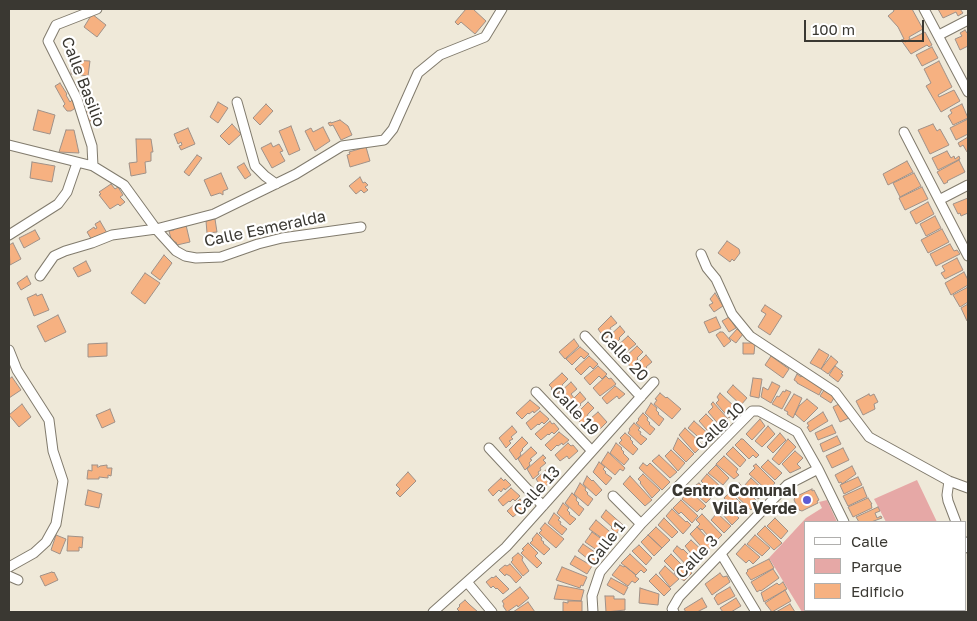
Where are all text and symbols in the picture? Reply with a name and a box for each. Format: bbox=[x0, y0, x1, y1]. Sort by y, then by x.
scale bar bbox=[807, 10, 927, 42]
text: 100 m bbox=[812, 20, 855, 38]
street label: Calle Basilio bbox=[57, 34, 109, 130]
street label: Calle Esmeralda bbox=[202, 207, 328, 251]
street label: Calle 20 bbox=[596, 327, 652, 385]
street label: Calle 19 bbox=[547, 382, 603, 440]
street label: Calle 10 bbox=[691, 398, 749, 454]
street label: Calle 13 bbox=[510, 462, 564, 520]
place label: Centro Comunal Villa Verde bbox=[672, 481, 797, 519]
marker: Centro Comunal Villa Verde bbox=[801, 494, 813, 506]
street label: Calle 1 bbox=[583, 518, 629, 570]
legend bbox=[804, 521, 967, 611]
street label: Calle 3 bbox=[672, 531, 722, 583]
text: Calle bbox=[851, 532, 888, 550]
text: Parque bbox=[851, 557, 902, 575]
text: Edificio bbox=[851, 582, 904, 600]

